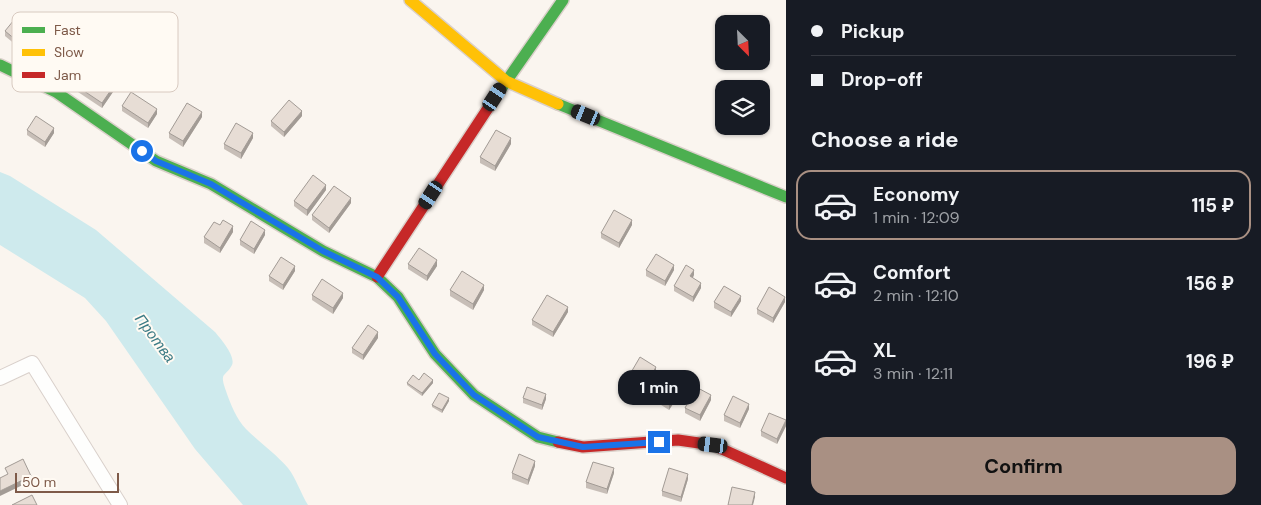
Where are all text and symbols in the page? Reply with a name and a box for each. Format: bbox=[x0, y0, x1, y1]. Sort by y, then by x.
legend bbox=[12, 12, 178, 92]
north arrow bbox=[715, 15, 770, 70]
map controls bbox=[715, 15, 770, 135]
text: Pickup bbox=[841, 19, 905, 44]
text: Fast bbox=[54, 21, 81, 39]
text: Slow bbox=[54, 43, 84, 61]
text: Jam bbox=[54, 66, 81, 84]
text: Drop-off bbox=[841, 67, 923, 92]
car bbox=[480, 80, 509, 114]
button: layers bbox=[715, 80, 770, 135]
car bbox=[569, 102, 602, 128]
text: Choose a ride bbox=[811, 125, 959, 154]
route start bbox=[131, 140, 153, 162]
car bbox=[416, 178, 445, 212]
text: Economy bbox=[873, 182, 960, 207]
icon: car bbox=[813, 183, 858, 228]
text: 115 ₽ bbox=[1191, 193, 1234, 218]
text: 1 min · 12:09 bbox=[873, 207, 960, 228]
text: Comfort bbox=[873, 260, 951, 285]
icon: car bbox=[813, 261, 858, 306]
text: 156 ₽ bbox=[1186, 271, 1234, 296]
text: 2 min · 12:10 bbox=[873, 285, 959, 306]
water label: Протва bbox=[130, 310, 180, 366]
text: XL bbox=[873, 338, 896, 363]
icon: car bbox=[813, 339, 858, 384]
text: 196 ₽ bbox=[1186, 349, 1234, 374]
text: 3 min · 12:11 bbox=[873, 363, 953, 384]
callout: 1 min bbox=[618, 370, 700, 404]
text: 1 min bbox=[640, 377, 678, 398]
route end bbox=[648, 431, 670, 453]
car bbox=[697, 436, 728, 454]
button: Confirm bbox=[811, 437, 1236, 495]
scale bar bbox=[15, 470, 119, 493]
text: 50 m bbox=[22, 473, 56, 491]

